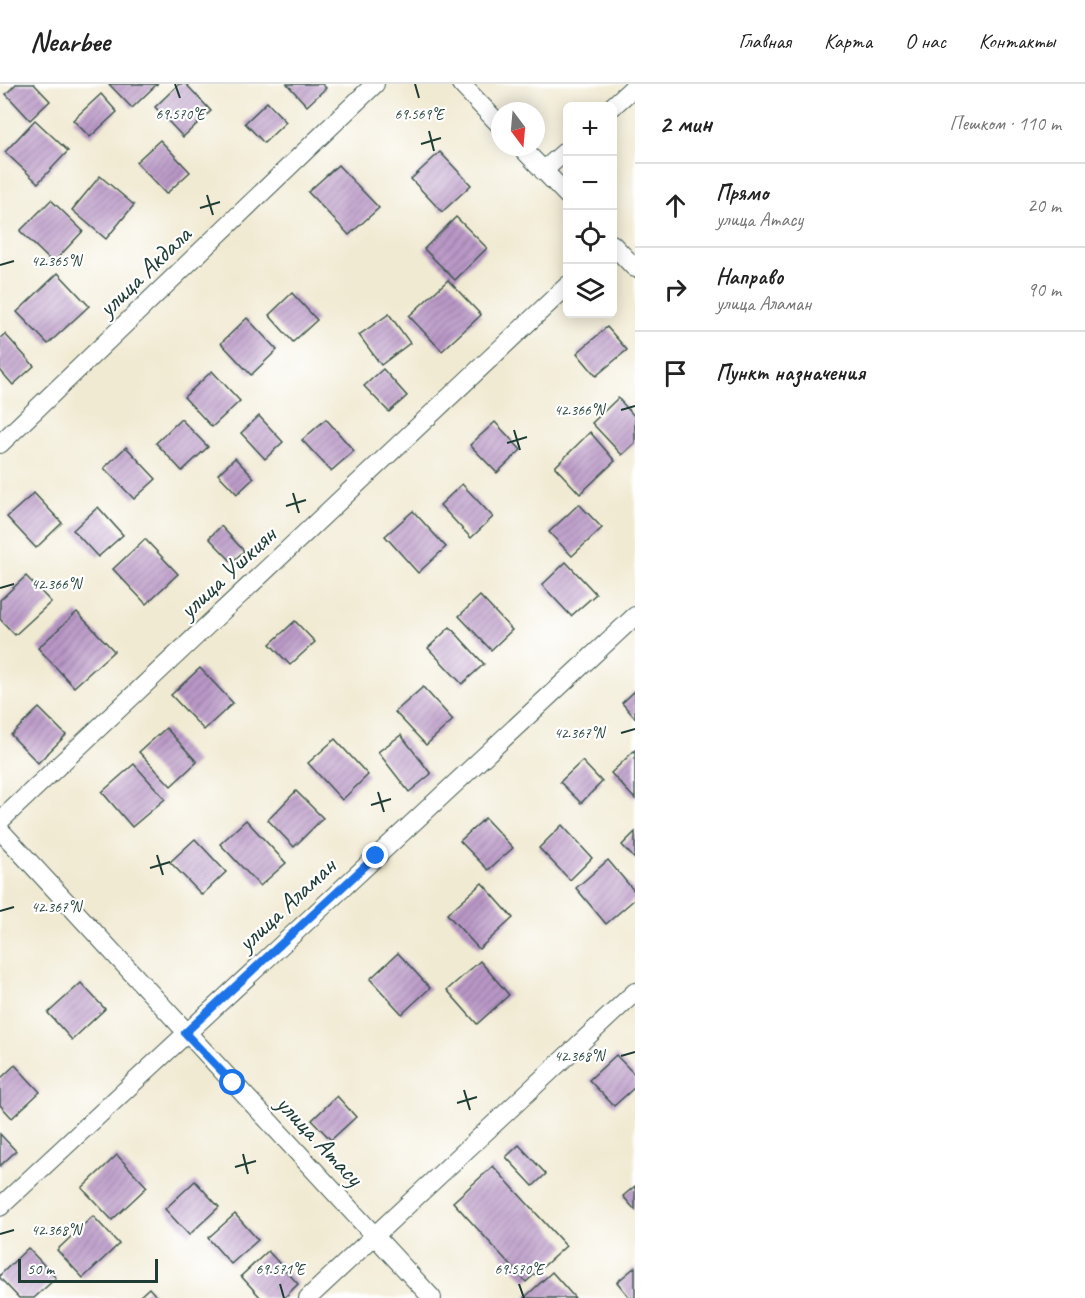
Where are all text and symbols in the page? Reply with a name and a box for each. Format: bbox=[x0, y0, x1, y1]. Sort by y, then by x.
text: Nearbee bbox=[30, 24, 110, 59]
text: Главная bbox=[738, 28, 791, 54]
text: Карта bbox=[824, 28, 872, 54]
text: О нас bbox=[905, 28, 946, 54]
text: Контакты bbox=[979, 28, 1055, 54]
north arrow bbox=[491, 102, 545, 156]
map controls bbox=[563, 102, 617, 318]
button: + bbox=[563, 102, 617, 156]
text: 69.570°E bbox=[156, 105, 207, 124]
text: 69.569°E bbox=[395, 105, 446, 124]
text: 2 мин bbox=[659, 107, 712, 140]
text: Пешком · 110 m bbox=[949, 111, 1061, 136]
button: − bbox=[563, 156, 617, 210]
text: Прямо bbox=[716, 179, 768, 207]
icon: ahead bbox=[659, 189, 692, 222]
text: 20 m bbox=[1027, 193, 1061, 218]
text: улица Атасу bbox=[716, 207, 803, 232]
button: locate bbox=[563, 210, 617, 264]
street label: улица Акдала bbox=[89, 218, 199, 325]
text: 42.365°N bbox=[31, 252, 84, 271]
text: Направо bbox=[716, 263, 783, 291]
button: layers bbox=[563, 264, 617, 318]
icon: right bbox=[659, 273, 692, 306]
text: 90 m bbox=[1027, 277, 1061, 302]
text: улица Аламан bbox=[716, 291, 811, 316]
icon: arrive bbox=[659, 357, 692, 390]
text: Пункт назначения bbox=[716, 359, 865, 387]
text: 42.366°N bbox=[554, 401, 607, 420]
street label: улица Ушкиян bbox=[170, 518, 284, 627]
text: 42.366°N bbox=[31, 575, 84, 594]
text: 42.367°N bbox=[554, 724, 607, 743]
route end bbox=[362, 842, 388, 868]
street label: улица Аламан bbox=[228, 849, 344, 960]
text: 42.367°N bbox=[31, 898, 84, 917]
text: 42.368°N bbox=[554, 1047, 607, 1066]
route start bbox=[219, 1069, 245, 1095]
street label: улица Атасу bbox=[268, 1086, 372, 1195]
text: 42.368°N bbox=[31, 1221, 84, 1240]
scale bar bbox=[18, 1256, 158, 1284]
text: 50 m bbox=[27, 1259, 54, 1279]
text: 69.571°E bbox=[256, 1260, 307, 1279]
text: 69.570°E bbox=[495, 1260, 546, 1279]

